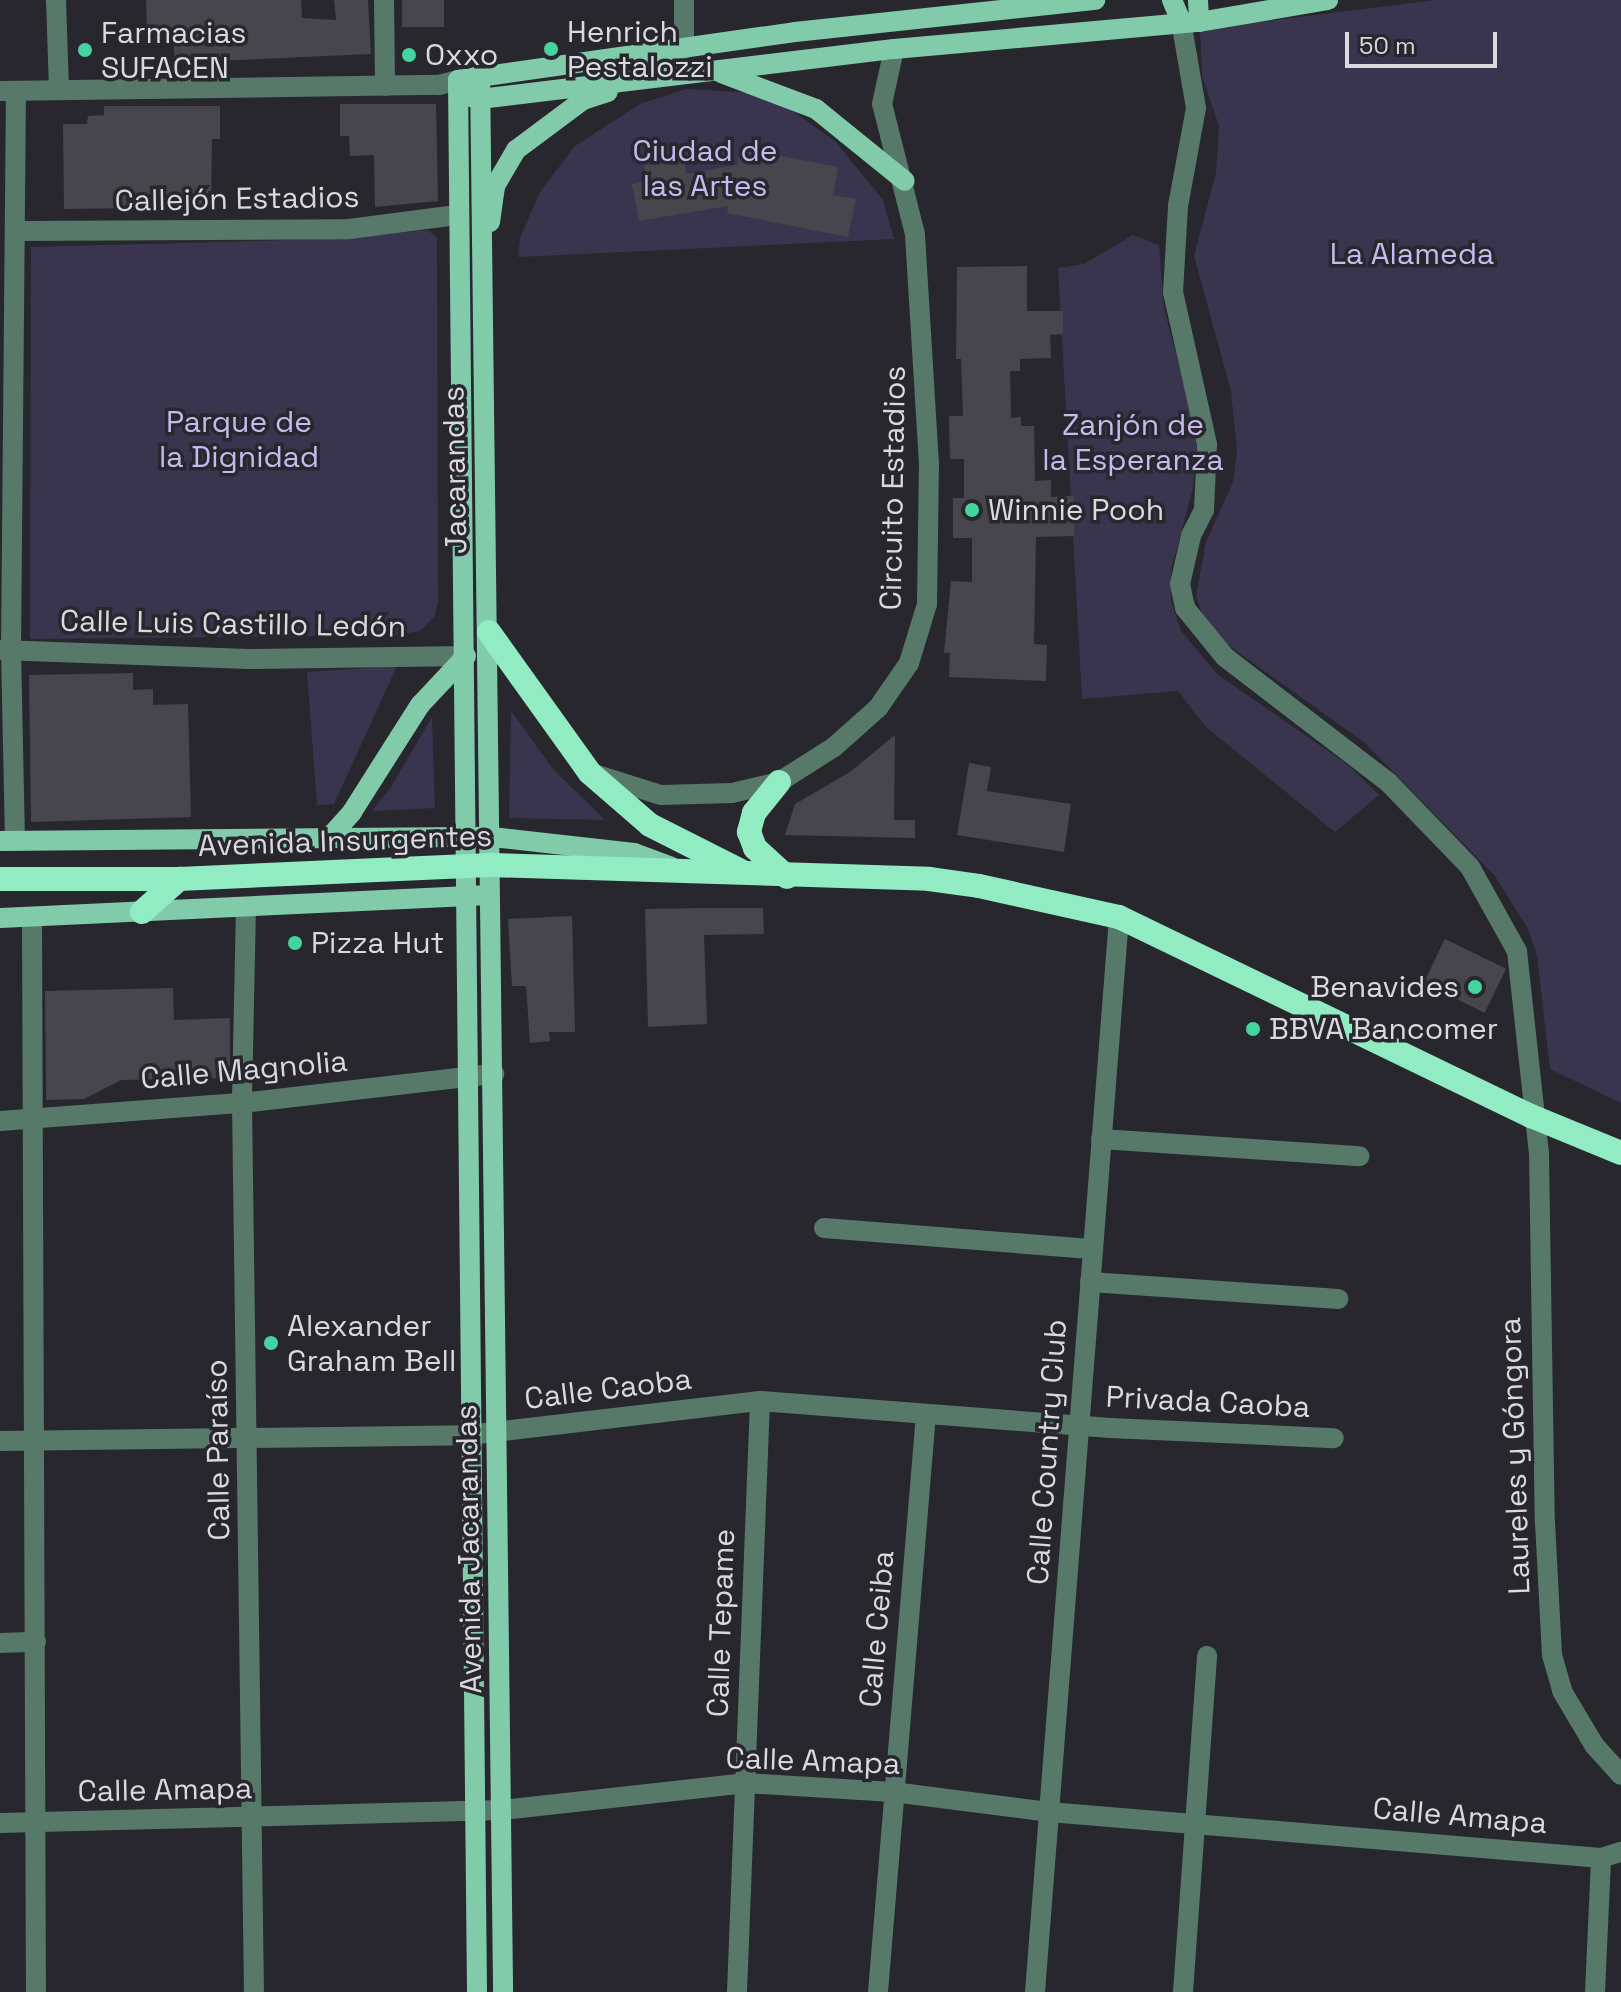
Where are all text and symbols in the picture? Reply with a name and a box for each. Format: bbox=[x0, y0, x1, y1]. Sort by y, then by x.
place label: Henrich Pestalozzi bbox=[567, 14, 713, 84]
place label: Farmacias SUFACEN bbox=[101, 15, 246, 86]
scale bar bbox=[1349, 16, 1501, 66]
text: 50 m bbox=[1359, 30, 1416, 61]
place label: Oxxo bbox=[425, 37, 498, 73]
marker: Henrich Pestalozzi bbox=[542, 40, 560, 58]
marker: Farmacias SUFACEN bbox=[76, 41, 94, 59]
marker: Oxxo bbox=[400, 46, 418, 64]
park label: Ciudad de las Artes bbox=[632, 133, 778, 204]
street label: Callejón Estadios bbox=[114, 179, 360, 219]
park label: La Alameda bbox=[1330, 236, 1494, 272]
street label: Circuito Estadios bbox=[873, 365, 913, 611]
street label: Jacarandas bbox=[436, 386, 474, 554]
park label: Parque de la Dignidad bbox=[159, 404, 319, 474]
park label: Zanjón de la Esperanza bbox=[1042, 407, 1224, 478]
place label: Winnie Pooh bbox=[988, 492, 1164, 528]
marker: Winnie Pooh bbox=[963, 501, 981, 519]
street label: Calle Luis Castillo Ledón bbox=[60, 603, 406, 645]
street label: Avenida Insurgentes bbox=[197, 818, 493, 864]
place label: Pizza Hut bbox=[311, 925, 444, 961]
marker: Pizza Hut bbox=[286, 934, 304, 952]
place label: Benavides bbox=[1310, 969, 1459, 1005]
marker: Benavides bbox=[1466, 978, 1484, 996]
place label: BBVA Bancomer bbox=[1269, 1011, 1499, 1047]
marker: BBVA Bancomer bbox=[1244, 1020, 1262, 1038]
street label: Calle Magnolia bbox=[139, 1043, 349, 1097]
place label: Alexander Graham Bell bbox=[287, 1308, 456, 1378]
street label: Laureles y Góngora bbox=[1492, 1317, 1538, 1595]
street label: Calle Country Club bbox=[1020, 1318, 1074, 1586]
marker: Alexander Graham Bell bbox=[262, 1334, 280, 1352]
street label: Calle Paraíso bbox=[198, 1359, 238, 1541]
street label: Calle Caoba bbox=[522, 1361, 694, 1417]
street label: Privada Caoba bbox=[1105, 1379, 1311, 1425]
street label: Avenida Jacarandas bbox=[448, 1404, 490, 1694]
street label: Calle Tepame bbox=[700, 1528, 742, 1718]
street label: Calle Ceiba bbox=[852, 1549, 902, 1709]
street label: Calle Amapa bbox=[725, 1740, 901, 1782]
street label: Calle Amapa bbox=[77, 1770, 253, 1810]
street label: Calle Amapa bbox=[1371, 1790, 1549, 1842]

